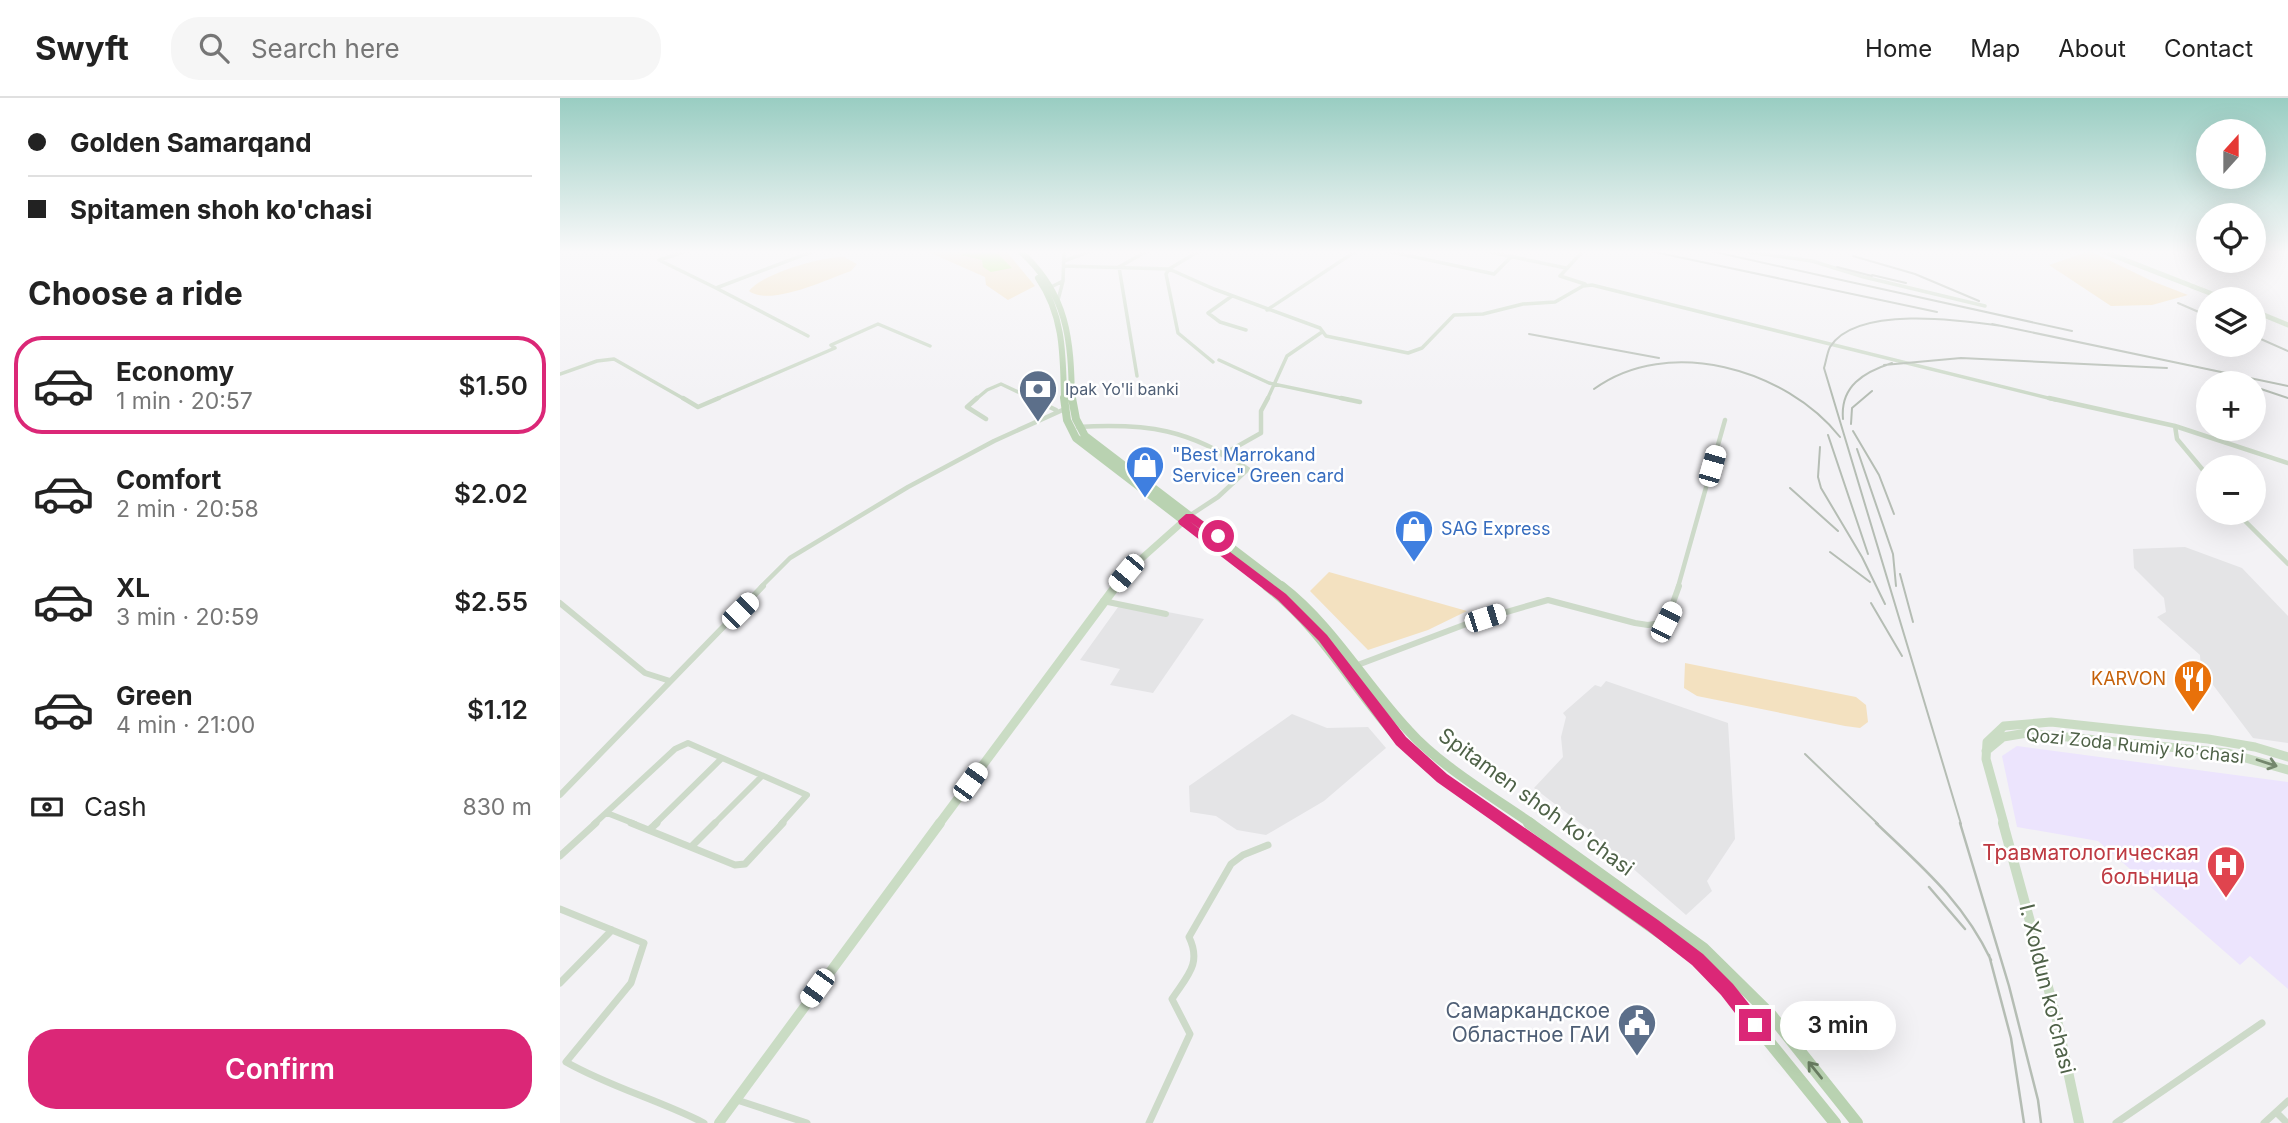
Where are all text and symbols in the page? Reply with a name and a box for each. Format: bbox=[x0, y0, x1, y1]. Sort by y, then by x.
search box bbox=[171, 17, 661, 80]
text: Swyft bbox=[35, 28, 129, 68]
icon: search bbox=[195, 29, 233, 67]
text: Search here bbox=[251, 33, 400, 64]
text: Home bbox=[1865, 34, 1932, 63]
text: Map bbox=[1970, 34, 2020, 63]
text: About bbox=[2058, 34, 2126, 63]
text: Contact bbox=[2164, 34, 2253, 63]
north arrow bbox=[2196, 119, 2266, 189]
map controls bbox=[2196, 119, 2266, 525]
text: Golden Samarqand bbox=[70, 127, 312, 158]
text: Spitamen shoh ko'chasi bbox=[70, 194, 372, 225]
button: locate bbox=[2196, 203, 2266, 273]
text: Choose a ride bbox=[28, 274, 243, 313]
button: layers bbox=[2196, 287, 2266, 357]
icon: car bbox=[32, 354, 95, 417]
text: Economy bbox=[116, 356, 234, 387]
bank icon: Ipak Yo'li banki bbox=[1017, 368, 1059, 423]
text: $1.50 bbox=[459, 370, 528, 401]
button: + bbox=[2196, 371, 2266, 441]
place label: Ipak Yo'li banki bbox=[1065, 379, 1179, 399]
text: 1 min · 20:57 bbox=[116, 387, 253, 415]
car bbox=[1697, 443, 1728, 489]
shop icon: "Best Marrokand Service" Green card bbox=[1124, 444, 1166, 499]
place label: "Best Marrokand Service" Green card bbox=[1172, 444, 1344, 486]
button: − bbox=[2196, 455, 2266, 525]
icon: car bbox=[32, 462, 95, 525]
text: Comfort bbox=[116, 464, 221, 495]
text: $2.02 bbox=[454, 478, 528, 509]
text: 2 min · 20:58 bbox=[116, 495, 259, 523]
shop icon: SAG Express bbox=[1393, 508, 1435, 563]
place label: SAG Express bbox=[1441, 518, 1551, 539]
route start bbox=[1202, 520, 1234, 552]
car bbox=[1105, 550, 1148, 596]
icon: car bbox=[32, 570, 95, 633]
text: XL bbox=[116, 572, 150, 603]
text: $2.55 bbox=[454, 586, 528, 617]
car bbox=[718, 589, 763, 633]
car bbox=[1648, 599, 1685, 645]
car bbox=[1462, 602, 1509, 634]
text: 3 min · 20:59 bbox=[116, 603, 259, 631]
restaurant icon: KARVON bbox=[2172, 658, 2214, 713]
place label: KARVON bbox=[2091, 668, 2166, 689]
icon: car bbox=[32, 678, 95, 741]
text: Green bbox=[116, 680, 193, 711]
text: $1.12 bbox=[467, 694, 528, 725]
text: 4 min · 21:00 bbox=[116, 711, 255, 739]
street label: Spitamen shoh ko'chasi bbox=[1434, 722, 1639, 881]
street label: Qozi Zoda Rumiy ko'chasi bbox=[2025, 724, 2245, 767]
one-way arrow bbox=[2255, 757, 2277, 770]
car bbox=[950, 759, 991, 805]
icon: cash bbox=[28, 788, 66, 826]
text: Cash bbox=[84, 791, 147, 822]
text: 830 m bbox=[462, 793, 532, 821]
place label: Травматологическая больница bbox=[1982, 840, 2199, 889]
hospital icon: Травматологическая больница bbox=[2205, 844, 2247, 899]
street label: I. Xoldun ko'chasi bbox=[2014, 901, 2081, 1076]
car bbox=[797, 965, 838, 1011]
place label: Самаркандское Областное ГАИ bbox=[1446, 998, 1610, 1047]
callout: 3 min bbox=[1780, 1000, 1895, 1049]
public building icon: Самаркандское Областное ГАИ bbox=[1616, 1002, 1658, 1057]
route end bbox=[1739, 1009, 1771, 1041]
text: 3 min bbox=[1807, 1011, 1869, 1039]
button: Confirm bbox=[28, 1029, 532, 1109]
one-way arrow bbox=[1807, 1061, 1822, 1079]

